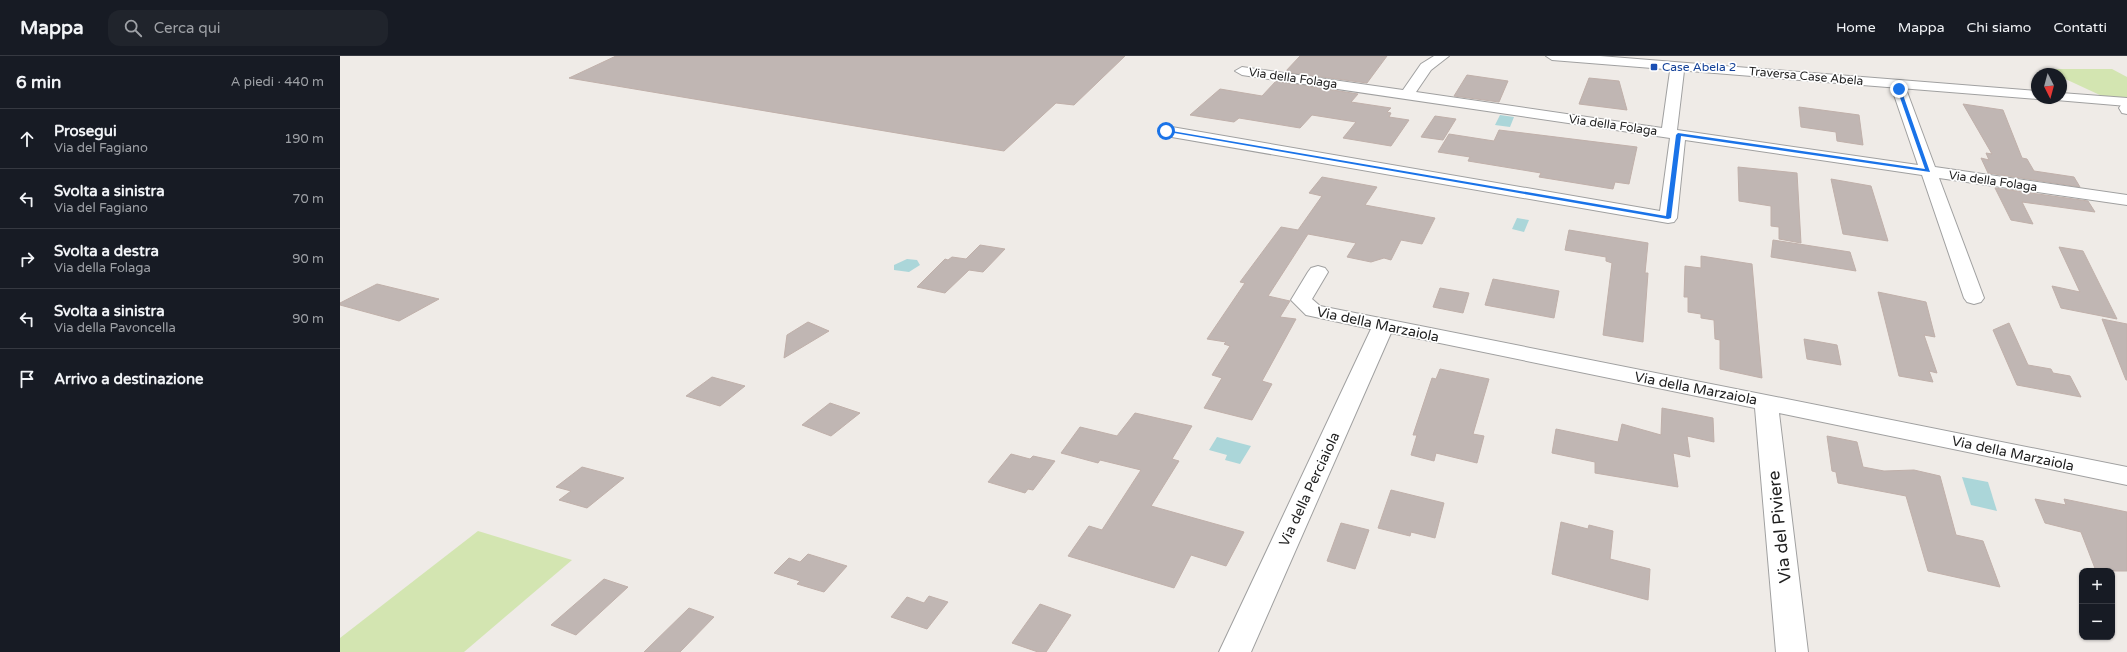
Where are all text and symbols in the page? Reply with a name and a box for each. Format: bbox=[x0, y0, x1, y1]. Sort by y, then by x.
search box bbox=[108, 10, 388, 46]
text: Mappa bbox=[20, 17, 84, 39]
icon: search bbox=[122, 17, 144, 39]
text: Cerca qui bbox=[154, 19, 221, 37]
text: Home bbox=[1836, 19, 1876, 36]
text: Mappa bbox=[1898, 19, 1945, 36]
text: Chi siamo bbox=[1967, 19, 2031, 36]
text: Contatti bbox=[2053, 19, 2107, 36]
place label: Case Abela 2 bbox=[1662, 60, 1736, 74]
marker: Case Abela 2 bbox=[1649, 62, 1659, 72]
street label: Traversa Case Abela bbox=[1748, 64, 1864, 88]
street label: Via della Folaga bbox=[1248, 65, 1338, 91]
north arrow bbox=[2031, 68, 2067, 104]
text: 6 min bbox=[16, 72, 61, 93]
text: A piedi · 440 m bbox=[231, 74, 324, 90]
route end bbox=[1890, 80, 1908, 98]
street label: Via della Folaga bbox=[1568, 112, 1658, 138]
text: Prosegui bbox=[54, 122, 117, 140]
route start bbox=[1157, 122, 1175, 140]
icon: ahead bbox=[16, 128, 38, 150]
text: 190 m bbox=[284, 131, 324, 147]
text: Via del Fagiano bbox=[54, 140, 148, 156]
street label: Via della Folaga bbox=[1948, 168, 2038, 194]
text: Svolta a sinistra bbox=[54, 182, 165, 200]
icon: left bbox=[16, 188, 38, 210]
text: 70 m bbox=[292, 191, 324, 207]
text: Via del Fagiano bbox=[54, 200, 148, 216]
text: Svolta a destra bbox=[54, 242, 159, 260]
icon: right bbox=[16, 248, 38, 270]
text: 90 m bbox=[292, 251, 324, 267]
text: Via della Folaga bbox=[54, 260, 151, 276]
text: Svolta a sinistra bbox=[54, 302, 165, 320]
street label: Via della Marzaiola bbox=[1315, 303, 1441, 346]
icon: left bbox=[16, 308, 38, 330]
text: 90 m bbox=[292, 311, 324, 327]
text: Via della Pavoncella bbox=[54, 320, 176, 336]
icon: arrive bbox=[16, 368, 38, 390]
street label: Via della Marzaiola bbox=[1633, 368, 1759, 409]
text: Arrivo a destinazione bbox=[54, 370, 204, 388]
street label: Via della Perciaiola bbox=[1275, 429, 1343, 549]
street label: Via della Marzaiola bbox=[1950, 432, 2076, 475]
street label: Via del Piviere bbox=[1763, 470, 1796, 584]
map controls bbox=[2079, 568, 2115, 640]
button: + bbox=[2079, 568, 2115, 604]
button: − bbox=[2079, 604, 2115, 640]

